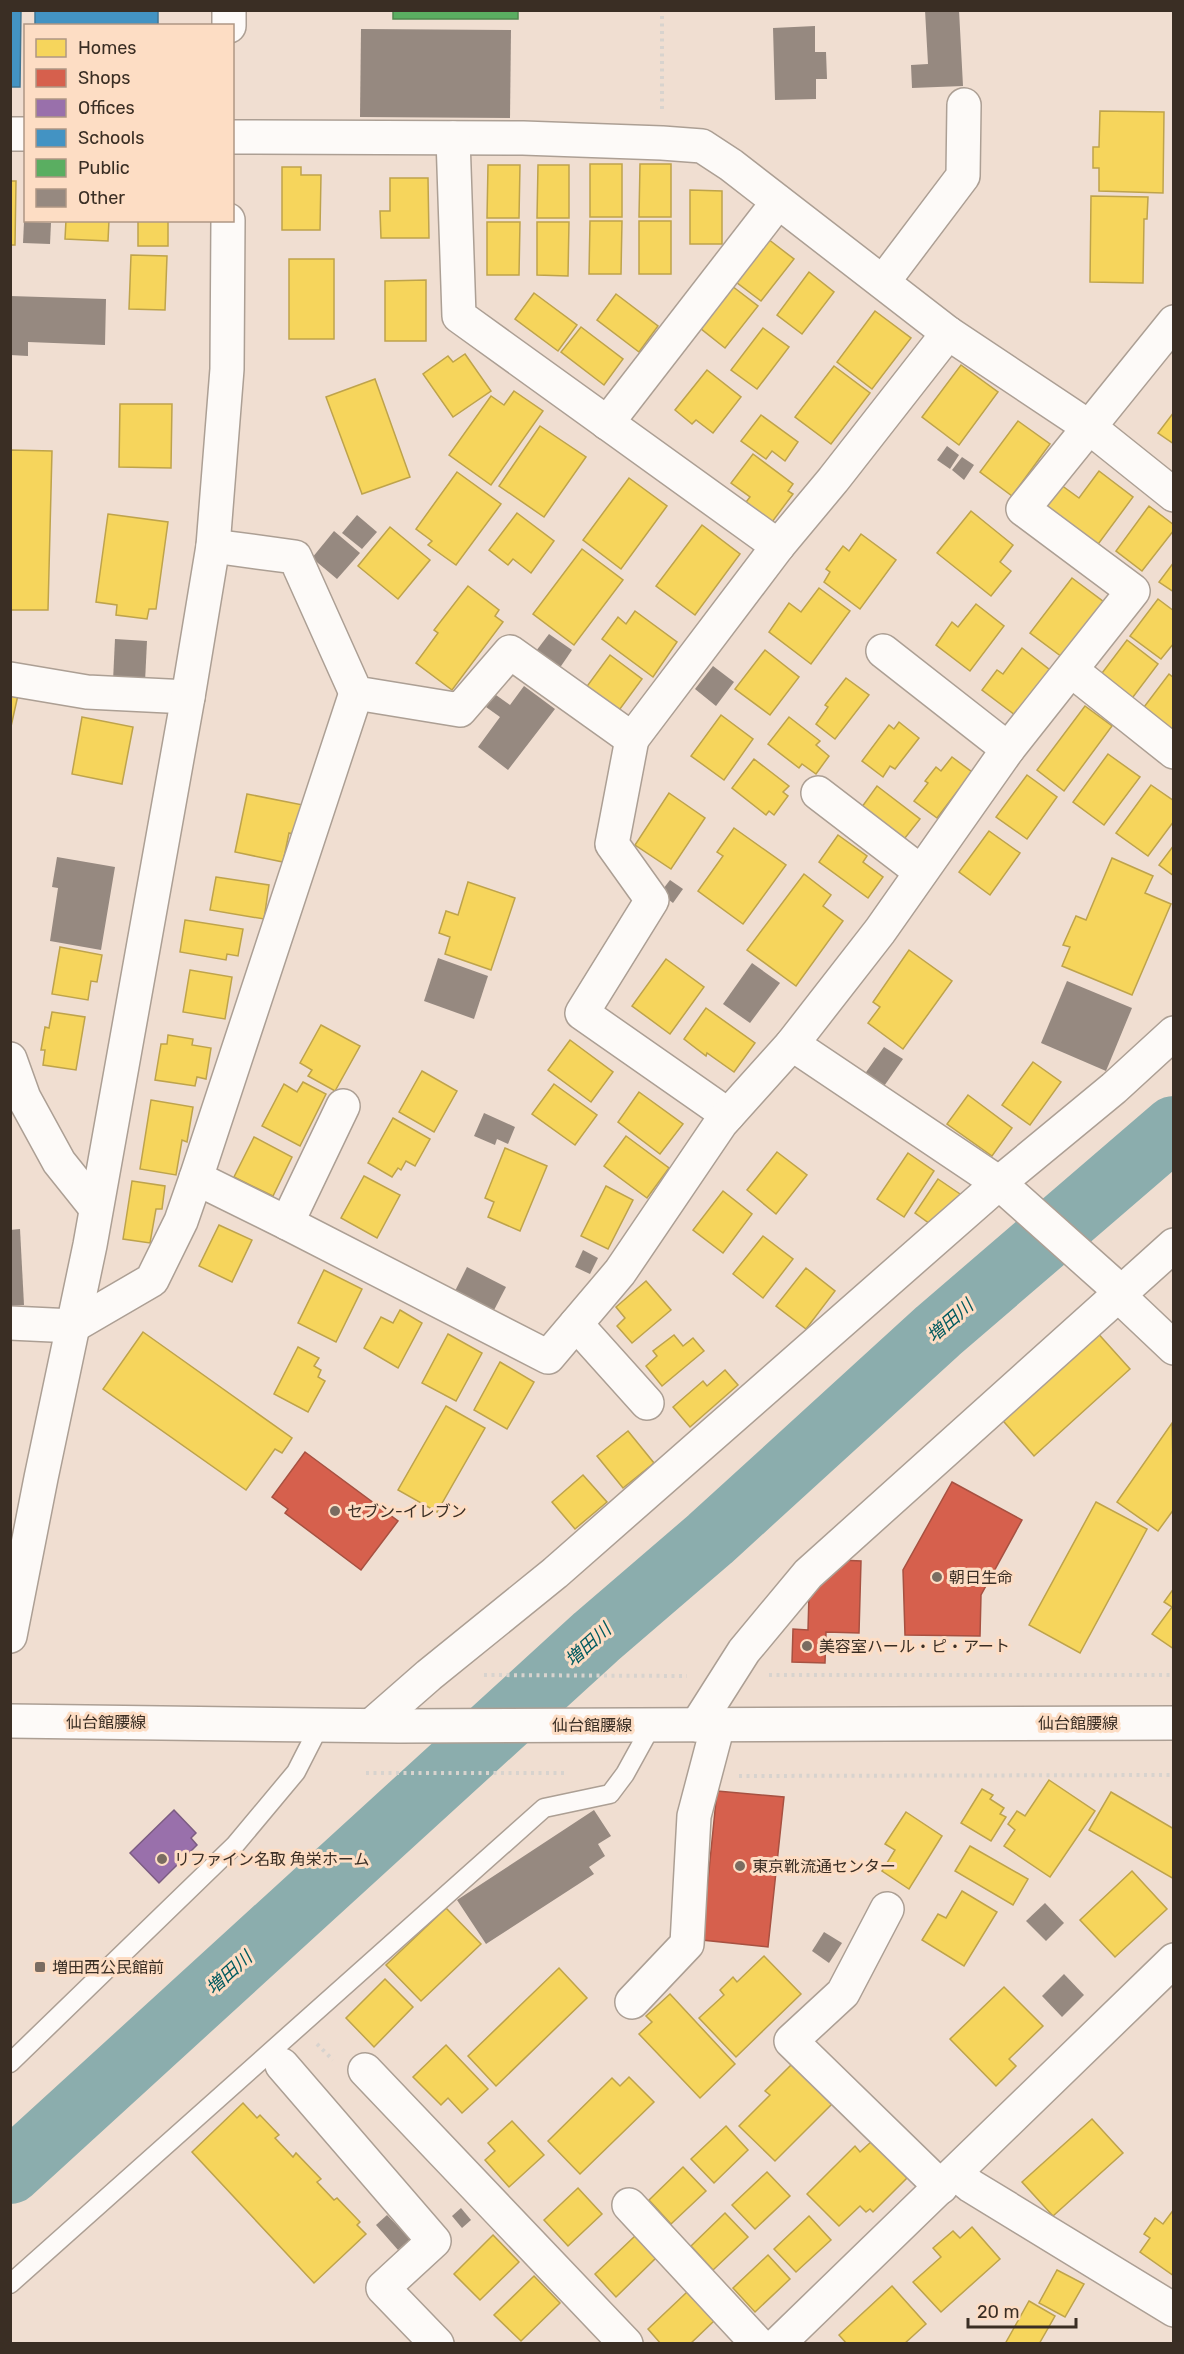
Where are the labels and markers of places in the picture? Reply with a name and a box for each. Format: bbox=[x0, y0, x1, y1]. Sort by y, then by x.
place label: セブン-イレブン bbox=[347, 1502, 467, 1521]
marker: セブン-イレブン bbox=[328, 1504, 342, 1518]
place label: 朝日生命 bbox=[949, 1568, 1013, 1587]
marker: 朝日生命 bbox=[930, 1570, 944, 1584]
place label: 美容室ハール・ピ・アート bbox=[819, 1637, 1010, 1656]
marker: 美容室ハール・ピ・アート bbox=[800, 1639, 814, 1653]
place label: リファイン名取 角栄ホーム bbox=[174, 1850, 369, 1869]
marker: リファイン名取 角栄ホーム bbox=[155, 1852, 169, 1866]
place label: 東京靴流通センター bbox=[752, 1857, 896, 1876]
marker: 東京靴流通センター bbox=[733, 1859, 747, 1873]
place label: 増田西公民館前 bbox=[52, 1958, 164, 1977]
marker: 増田西公民館前 bbox=[33, 1960, 47, 1974]

